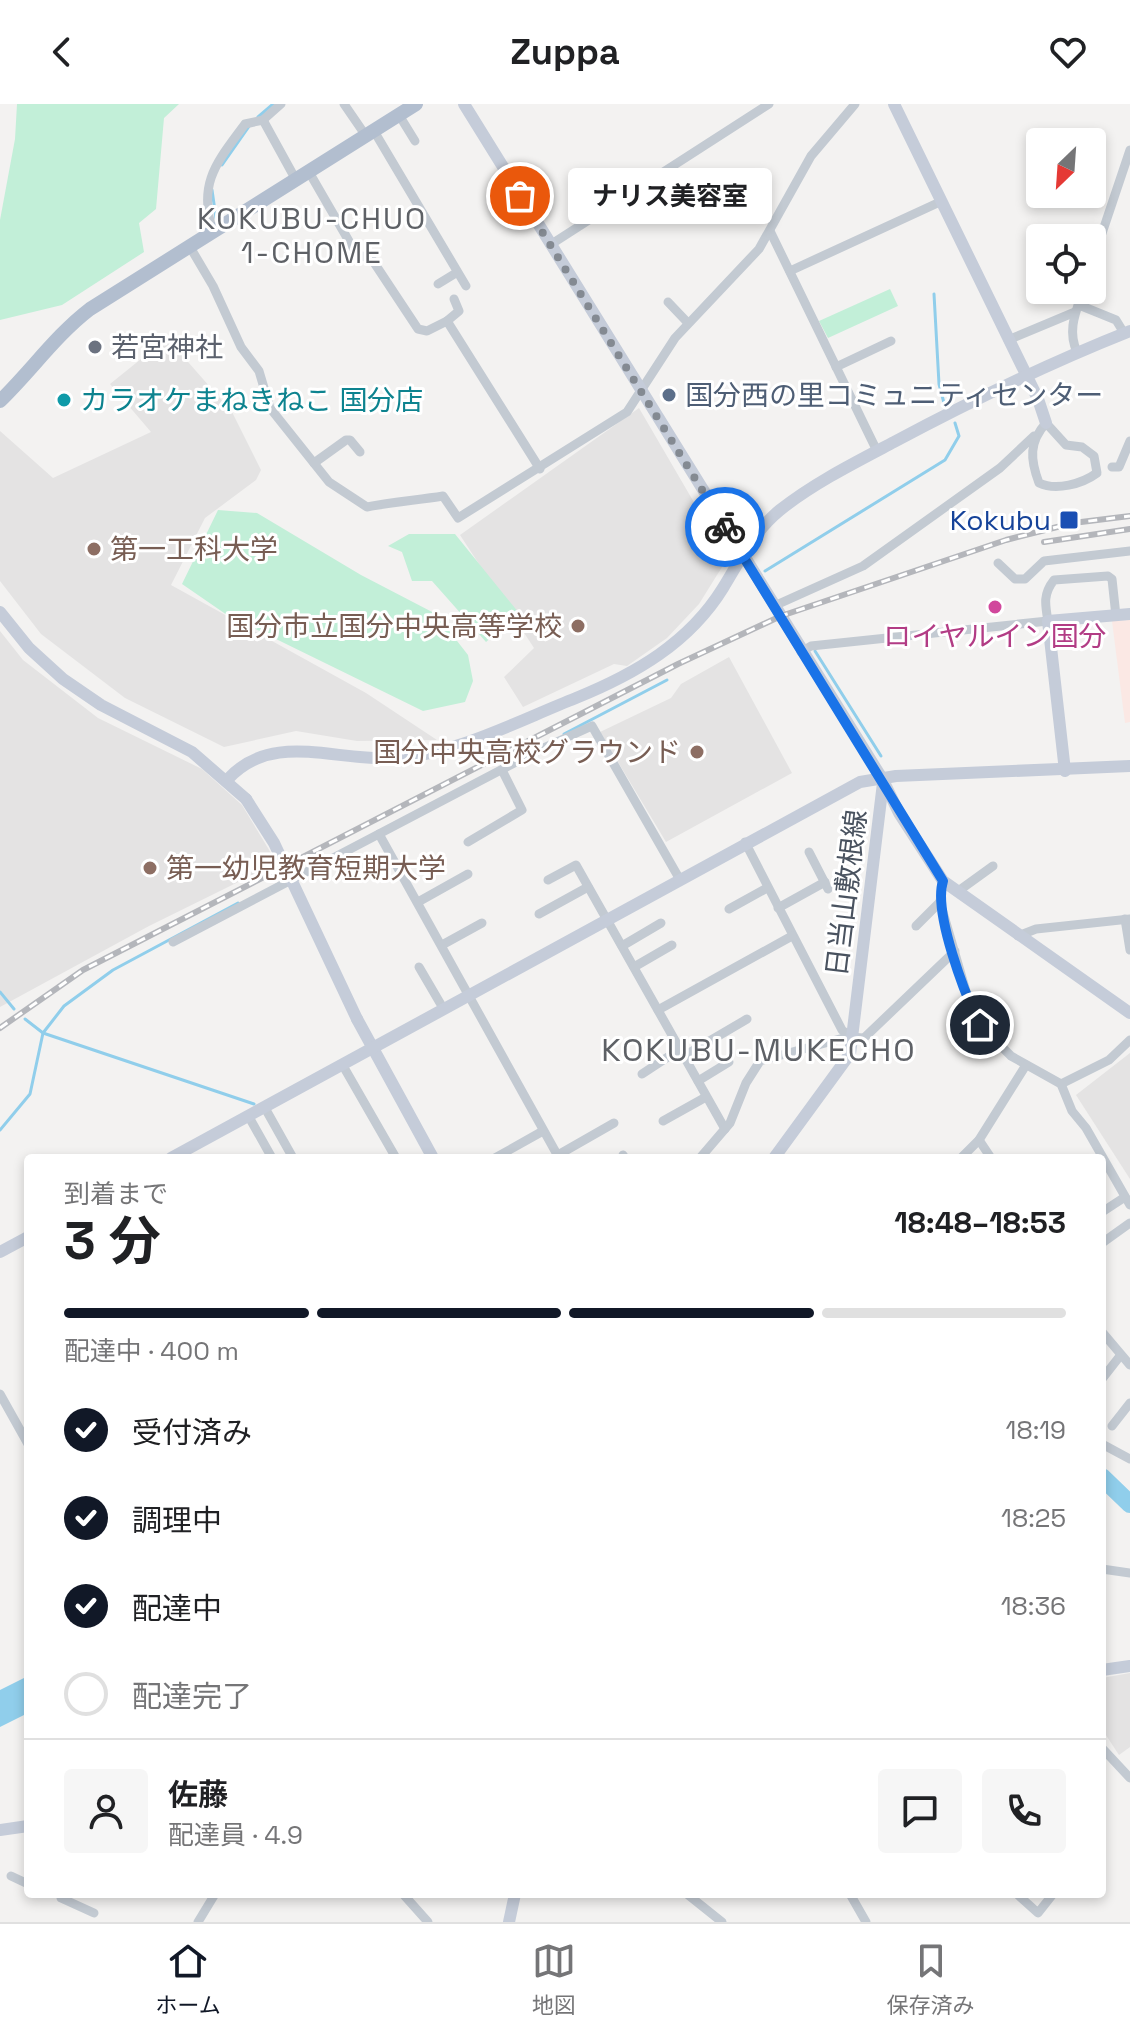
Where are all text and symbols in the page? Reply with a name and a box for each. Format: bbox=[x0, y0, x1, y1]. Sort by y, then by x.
text: Zuppa bbox=[510, 29, 620, 75]
icon: back bbox=[40, 30, 84, 74]
icon: heart bbox=[1046, 30, 1090, 74]
north arrow bbox=[1026, 128, 1106, 208]
map controls bbox=[1026, 128, 1106, 304]
pin bbox=[486, 162, 554, 230]
callout: ナリス美容室 bbox=[568, 168, 772, 224]
icon: bag bbox=[498, 174, 542, 218]
text: ナリス美容室 bbox=[592, 179, 748, 213]
district label: KOKUBU-CHUO 1-CHOME bbox=[197, 199, 427, 272]
button: locate bbox=[1026, 224, 1106, 304]
place label: 若宮神社 bbox=[111, 329, 223, 365]
marker: 若宮神社 bbox=[86, 338, 104, 356]
place label: 国分西の里コミュニティセンター bbox=[685, 377, 1103, 413]
place label: カラオケまねきねこ 国分店 bbox=[80, 382, 423, 418]
marker: 国分西の里コミュニティセンター bbox=[660, 386, 678, 404]
marker: カラオケまねきねこ 国分店 bbox=[55, 391, 73, 409]
courier bbox=[685, 487, 765, 567]
place label: Kokubu bbox=[950, 502, 1051, 538]
icon: bike bbox=[703, 505, 747, 549]
marker: Kokubu bbox=[1058, 509, 1080, 531]
place label: 第一工科大学 bbox=[110, 531, 278, 567]
marker: 第一工科大学 bbox=[85, 540, 103, 558]
marker: ロイヤルイン国分 bbox=[986, 598, 1004, 616]
place label: 国分市立国分中央高等学校 bbox=[226, 608, 562, 644]
marker: 国分市立国分中央高等学校 bbox=[569, 617, 587, 635]
place label: ロイヤルイン国分 bbox=[883, 618, 1107, 654]
place label: 国分中央高校グラウンド bbox=[373, 734, 681, 770]
marker: 国分中央高校グラウンド bbox=[688, 743, 706, 761]
street label: 日当山敷根線 bbox=[818, 807, 874, 979]
place label: 第一幼児教育短期大学 bbox=[166, 850, 446, 886]
marker: 第一幼児教育短期大学 bbox=[141, 859, 159, 877]
pin bbox=[946, 991, 1014, 1059]
icon: home bbox=[958, 1003, 1002, 1047]
district label: KOKUBU-MUKECHO bbox=[601, 1030, 917, 1070]
text: 到着まで bbox=[64, 1177, 168, 1211]
text: 18:48–18:53 bbox=[894, 1203, 1066, 1242]
text: 3 分 bbox=[64, 1208, 161, 1274]
text: 配達中 · 400 m bbox=[64, 1334, 239, 1368]
icon: check bbox=[64, 1408, 108, 1452]
text: 受付済み bbox=[132, 1413, 252, 1452]
text: 18:19 bbox=[1006, 1413, 1066, 1447]
icon: check bbox=[64, 1496, 108, 1540]
text: 調理中 bbox=[132, 1501, 222, 1540]
text: 18:25 bbox=[1001, 1501, 1066, 1535]
icon: check bbox=[64, 1584, 108, 1628]
text: 配達中 bbox=[132, 1589, 222, 1628]
text: 18:36 bbox=[1001, 1589, 1066, 1623]
text: 配達完了 bbox=[132, 1677, 252, 1716]
button: person bbox=[64, 1769, 148, 1853]
button: chat bbox=[878, 1769, 962, 1853]
button: phone bbox=[982, 1769, 1066, 1853]
text: 佐藤 bbox=[168, 1775, 228, 1814]
text: 配達員 · 4.9 bbox=[168, 1818, 303, 1852]
tab: ホーム bbox=[155, 1939, 221, 2019]
tab: 地図 bbox=[532, 1939, 576, 2019]
tab: 保存済み bbox=[887, 1939, 975, 2019]

